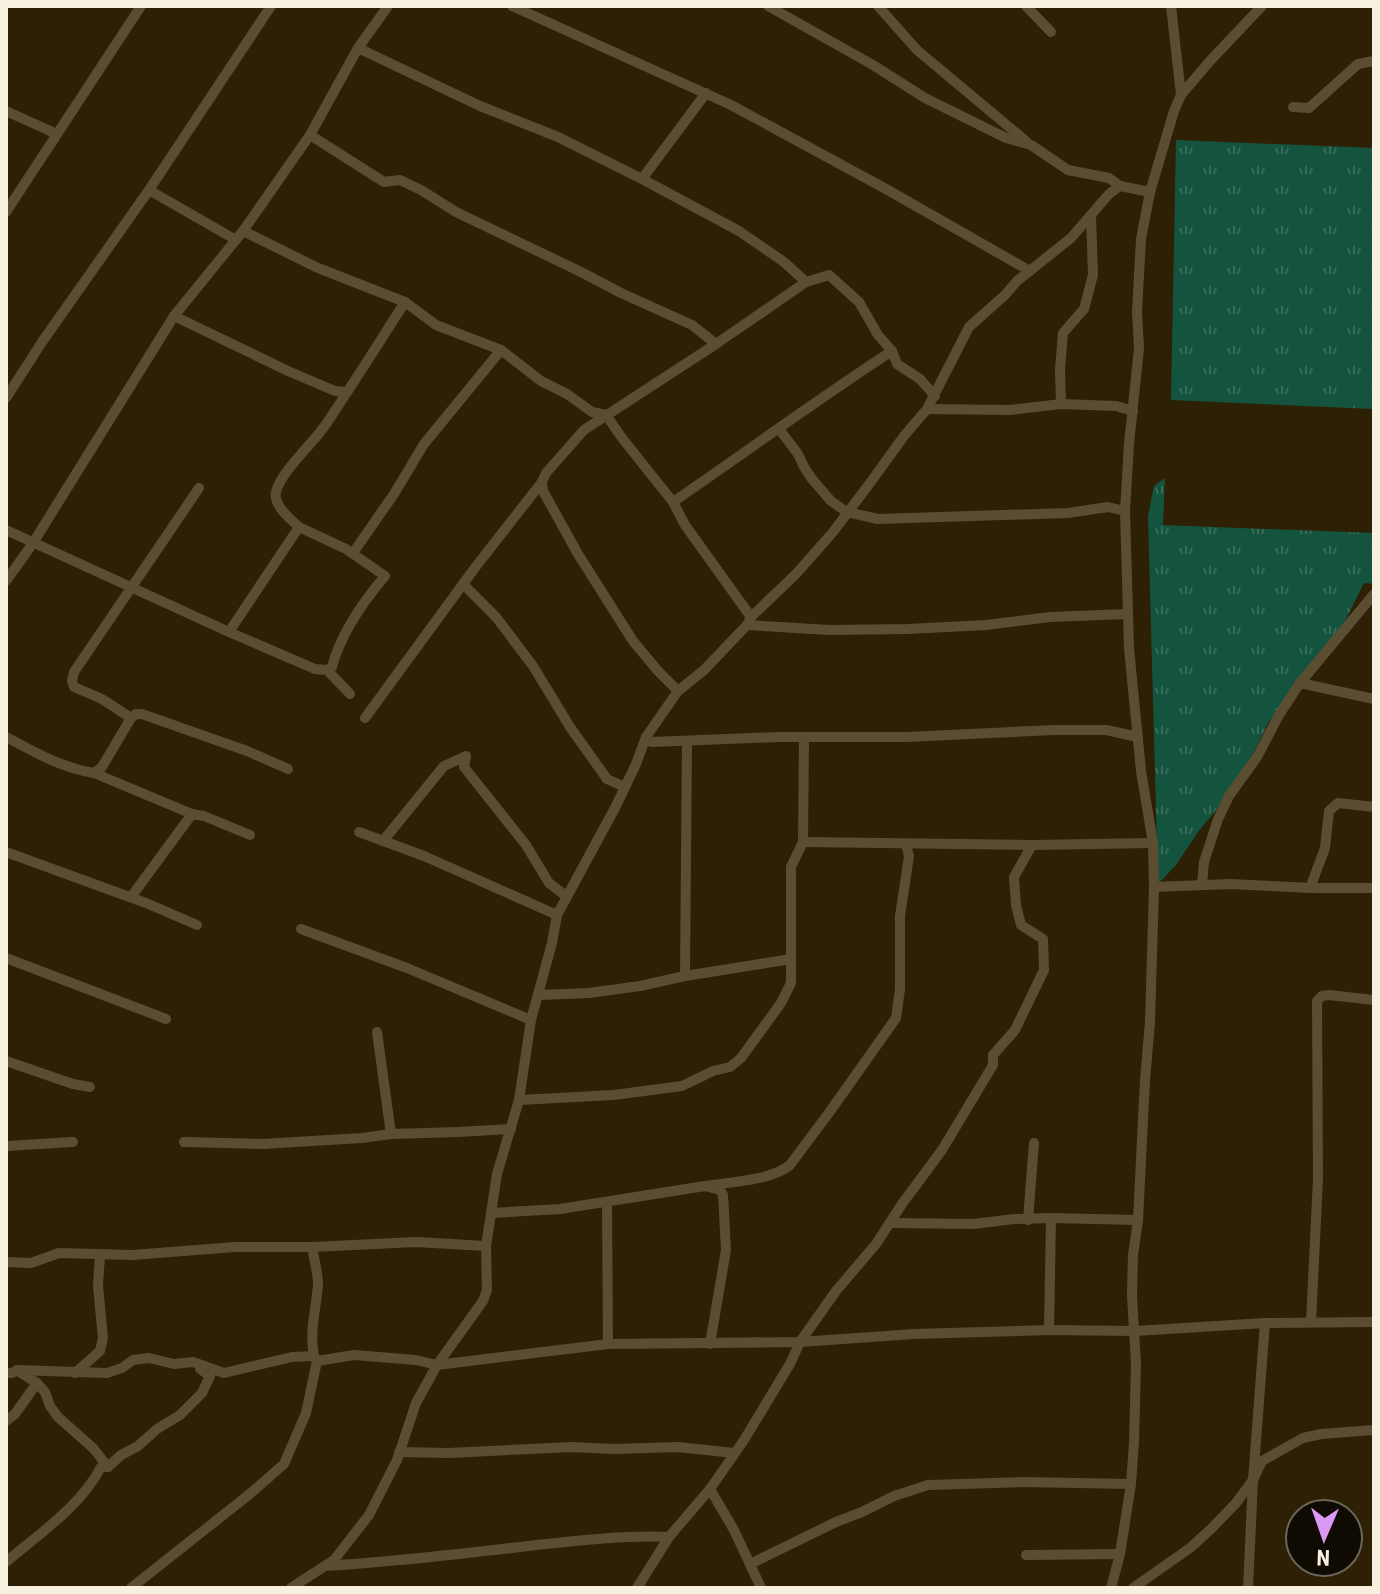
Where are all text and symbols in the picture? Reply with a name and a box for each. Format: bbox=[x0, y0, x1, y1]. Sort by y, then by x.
north arrow bbox=[1284, 1498, 1364, 1578]
text: N bbox=[1316, 1545, 1330, 1570]

